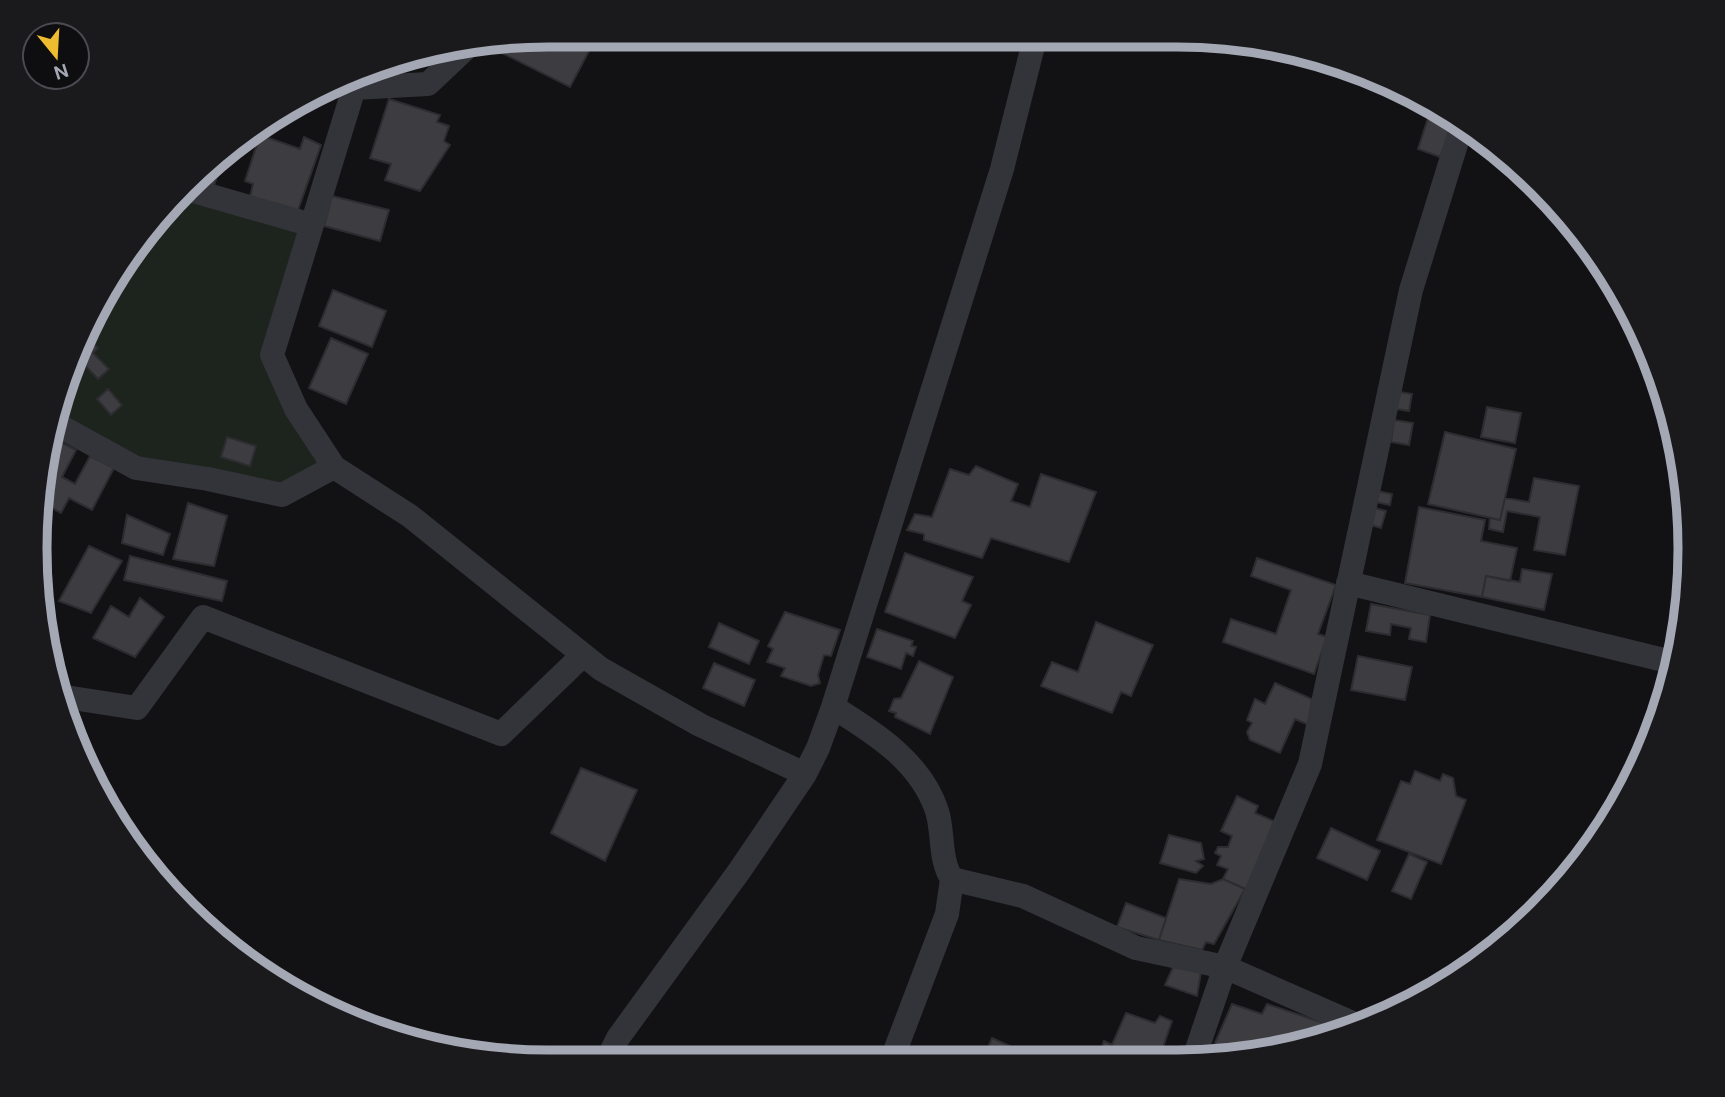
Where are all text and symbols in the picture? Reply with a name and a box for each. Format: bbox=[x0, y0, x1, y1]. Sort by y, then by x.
north arrow bbox=[21, 21, 91, 91]
text: N bbox=[51, 58, 72, 86]

